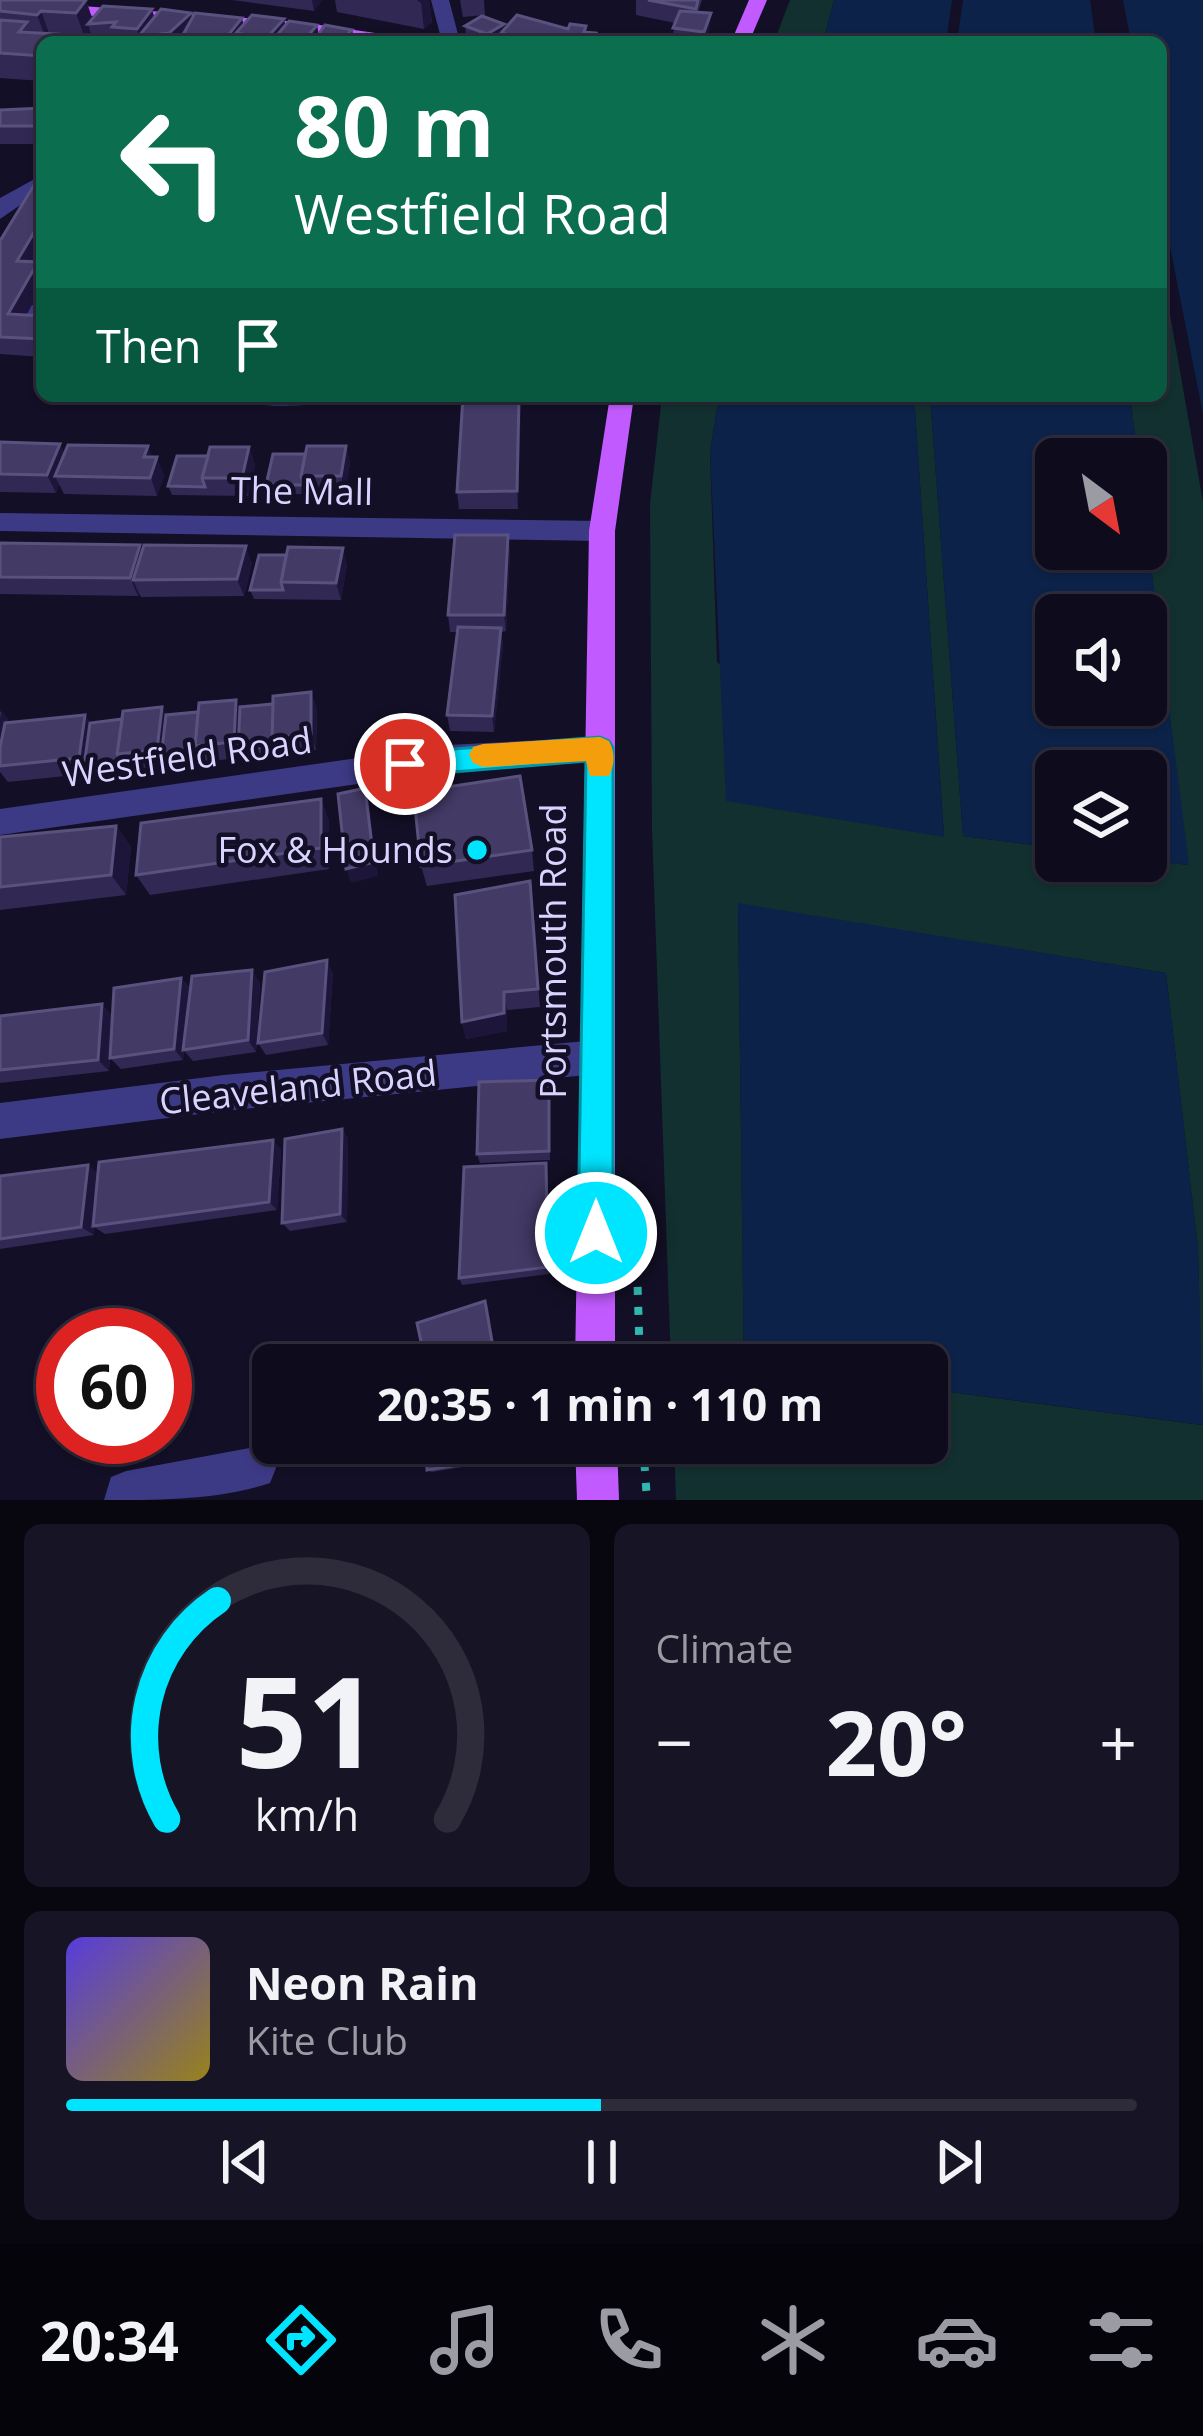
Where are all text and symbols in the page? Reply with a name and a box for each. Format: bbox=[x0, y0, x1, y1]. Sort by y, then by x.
text: 80 m bbox=[294, 67, 494, 182]
icon: left bbox=[96, 84, 252, 240]
text: Westfield Road bbox=[294, 176, 671, 250]
icon: arrive bbox=[225, 312, 291, 378]
text: Then bbox=[96, 315, 201, 376]
north arrow bbox=[1035, 438, 1167, 570]
map controls bbox=[1035, 438, 1167, 882]
street label: The Mall bbox=[231, 465, 373, 516]
button: sound bbox=[1035, 594, 1167, 726]
pin bbox=[354, 713, 456, 815]
street label: Westfield Road bbox=[59, 715, 315, 798]
icon: arrive bbox=[372, 731, 438, 797]
button: layers bbox=[1035, 750, 1167, 882]
street label: Portsmouth Road bbox=[528, 803, 577, 1099]
place label: Fox & Hounds bbox=[217, 825, 453, 874]
marker: Fox & Hounds bbox=[464, 837, 490, 863]
street label: Cleaveland Road bbox=[157, 1048, 439, 1125]
position arrow bbox=[533, 1170, 659, 1296]
speed limit sign: 60 bbox=[36, 1308, 192, 1464]
text: 20:35 · 1 min · 110 m bbox=[377, 1373, 823, 1434]
text: Climate bbox=[656, 1621, 793, 1674]
text: 51 bbox=[235, 1635, 378, 1805]
text: 20° bbox=[826, 1680, 967, 1802]
text: − bbox=[656, 1696, 693, 1786]
text: + bbox=[1099, 1696, 1137, 1786]
text: km/h bbox=[255, 1784, 359, 1843]
text: Neon Rain bbox=[246, 1952, 479, 2013]
text: Kite Club bbox=[246, 2013, 408, 2066]
icon: previous bbox=[212, 2129, 278, 2195]
icon: pause bbox=[569, 2129, 635, 2195]
icon: next bbox=[926, 2129, 992, 2195]
icon: directions bbox=[259, 2298, 343, 2382]
icon: music bbox=[423, 2298, 507, 2382]
icon: phone bbox=[587, 2298, 671, 2382]
icon: climate bbox=[751, 2298, 835, 2382]
icon: car bbox=[915, 2298, 999, 2382]
icon: filters bbox=[1079, 2298, 1163, 2382]
text: 20:34 bbox=[40, 2303, 179, 2377]

